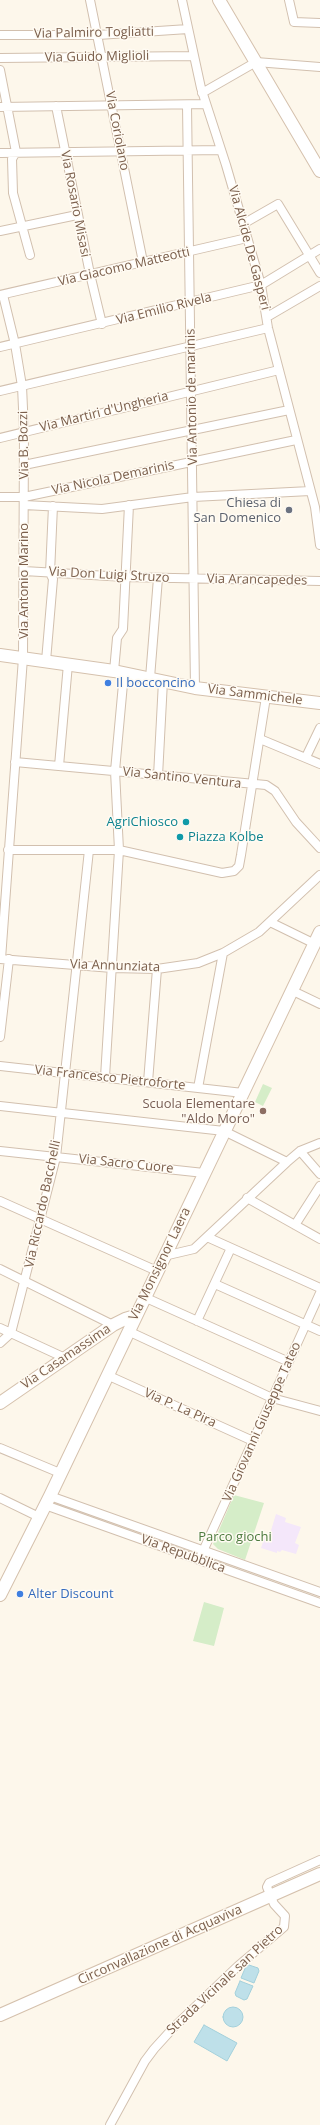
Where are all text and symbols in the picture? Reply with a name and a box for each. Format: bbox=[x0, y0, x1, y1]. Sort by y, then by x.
street label: Via Palmiro Togliatti bbox=[34, 24, 154, 42]
street label: Via Guido Miglioli bbox=[45, 48, 149, 66]
street label: Via Coriolano bbox=[102, 90, 132, 172]
street label: Via Rosario Misasi bbox=[57, 149, 93, 259]
street label: Via Alcide De Gasperi bbox=[225, 184, 273, 312]
street label: Via Giacomo Matteotti bbox=[57, 244, 191, 290]
street label: Via Emilio Rivela bbox=[115, 290, 213, 328]
street label: Via Antonio de marinis bbox=[183, 329, 201, 465]
street label: Via Martiri d'Ungheria bbox=[38, 388, 170, 436]
street label: Via B. Bozzi bbox=[16, 411, 32, 479]
street label: Via Nicola Demarinis bbox=[50, 457, 176, 499]
place label: Chiesa di San Domenico bbox=[193, 495, 281, 526]
marker: Chiesa di San Domenico bbox=[284, 505, 294, 515]
street label: Via Antonio Marino bbox=[16, 523, 32, 639]
street label: Via Don Luigi Struzo bbox=[48, 564, 170, 586]
street label: Via Arancapedes bbox=[207, 571, 307, 589]
place label: Il bocconcino bbox=[116, 675, 196, 691]
marker: Il bocconcino bbox=[103, 678, 113, 688]
street label: Via Sammichele bbox=[207, 681, 303, 709]
street label: Via Santino Ventura bbox=[122, 764, 242, 792]
place label: AgriChiosco bbox=[107, 814, 178, 830]
marker: AgriChiosco bbox=[181, 817, 191, 827]
place label: Piazza Kolbe bbox=[188, 829, 263, 845]
marker: Piazza Kolbe bbox=[175, 832, 185, 842]
street label: Via Annunziata bbox=[70, 957, 160, 975]
street label: Via Francesco Pietroforte bbox=[34, 1062, 186, 1094]
place label: Scuola Elementare "Aldo Moro" bbox=[142, 1096, 255, 1127]
marker: Scuola Elementare "Aldo Moro" bbox=[258, 1106, 268, 1116]
street label: Via Riccardo Bacchelli bbox=[22, 1139, 64, 1269]
street label: Via Sacro Cuore bbox=[78, 1151, 174, 1177]
street label: Via Monsignor Laera bbox=[126, 1205, 194, 1323]
street label: Via Casamassima bbox=[18, 1321, 114, 1393]
street label: Via Giovanni Giuseppe Tateo bbox=[220, 1340, 304, 1504]
street label: Via P. La Pira bbox=[142, 1385, 218, 1431]
park label: Parco giochi bbox=[198, 1529, 272, 1545]
street label: Via Repubblica bbox=[139, 1531, 227, 1577]
place label: Alter Discount bbox=[28, 1586, 114, 1602]
marker: Alter Discount bbox=[15, 1589, 25, 1599]
street label: Circonvallazione di Acquaviva bbox=[76, 1902, 244, 1988]
street label: Strada Vicinale san Pietro bbox=[164, 1922, 286, 2038]

